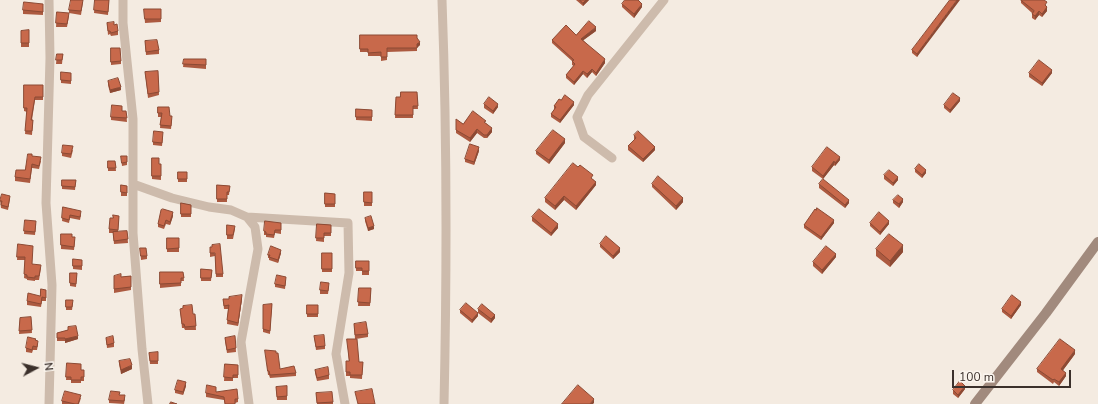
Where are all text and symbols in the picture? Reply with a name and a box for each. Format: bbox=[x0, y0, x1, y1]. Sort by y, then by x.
north arrow bbox=[16, 348, 56, 388]
text: N bbox=[40, 361, 56, 371]
scale bar bbox=[954, 362, 1073, 388]
text: 100 m bbox=[959, 369, 994, 385]

